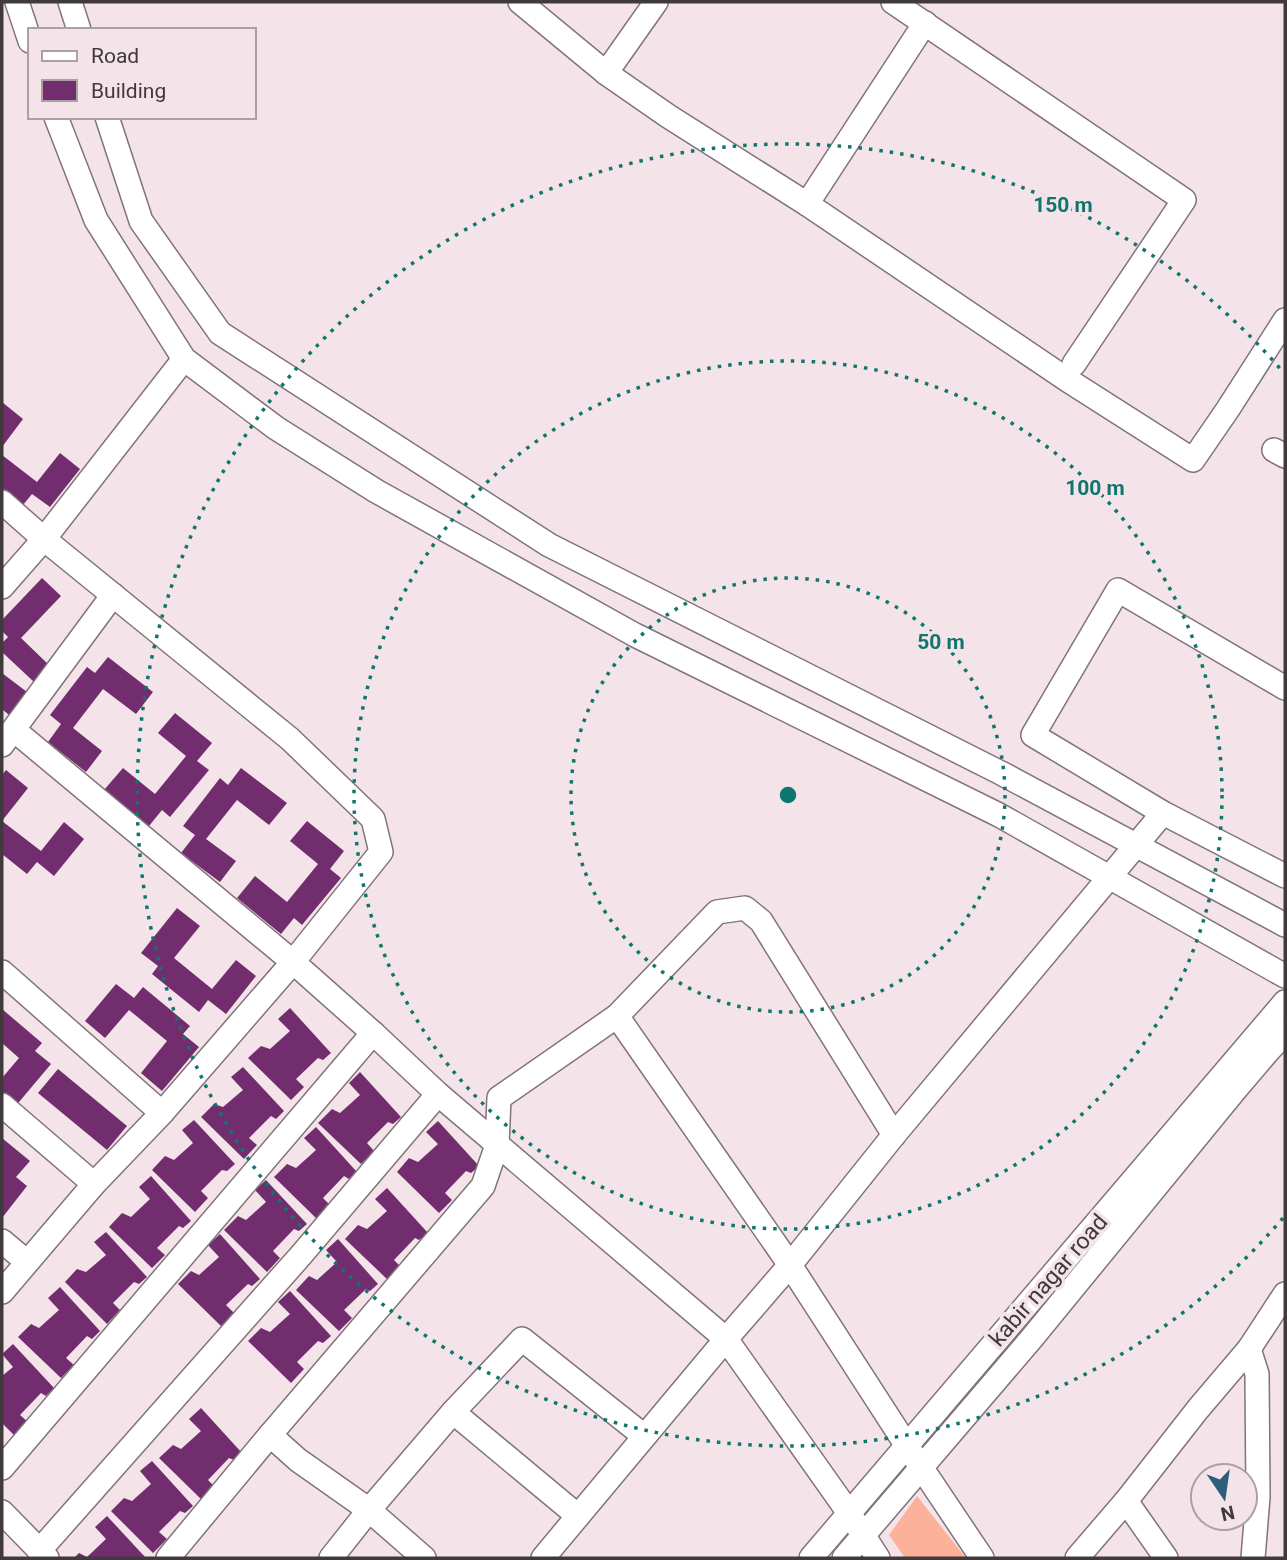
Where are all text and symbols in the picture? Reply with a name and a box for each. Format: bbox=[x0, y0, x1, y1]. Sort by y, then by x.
legend bbox=[28, 28, 256, 119]
text: Road bbox=[91, 44, 139, 68]
text: Building bbox=[91, 79, 166, 103]
text: 150 m bbox=[1033, 193, 1093, 217]
text: 100 m bbox=[1065, 476, 1125, 500]
text: 50 m bbox=[917, 630, 965, 654]
centre of rings bbox=[776, 783, 800, 807]
street label: kabir nagar road bbox=[984, 1209, 1113, 1352]
north arrow bbox=[1189, 1462, 1259, 1532]
text: N bbox=[1219, 1500, 1237, 1526]

